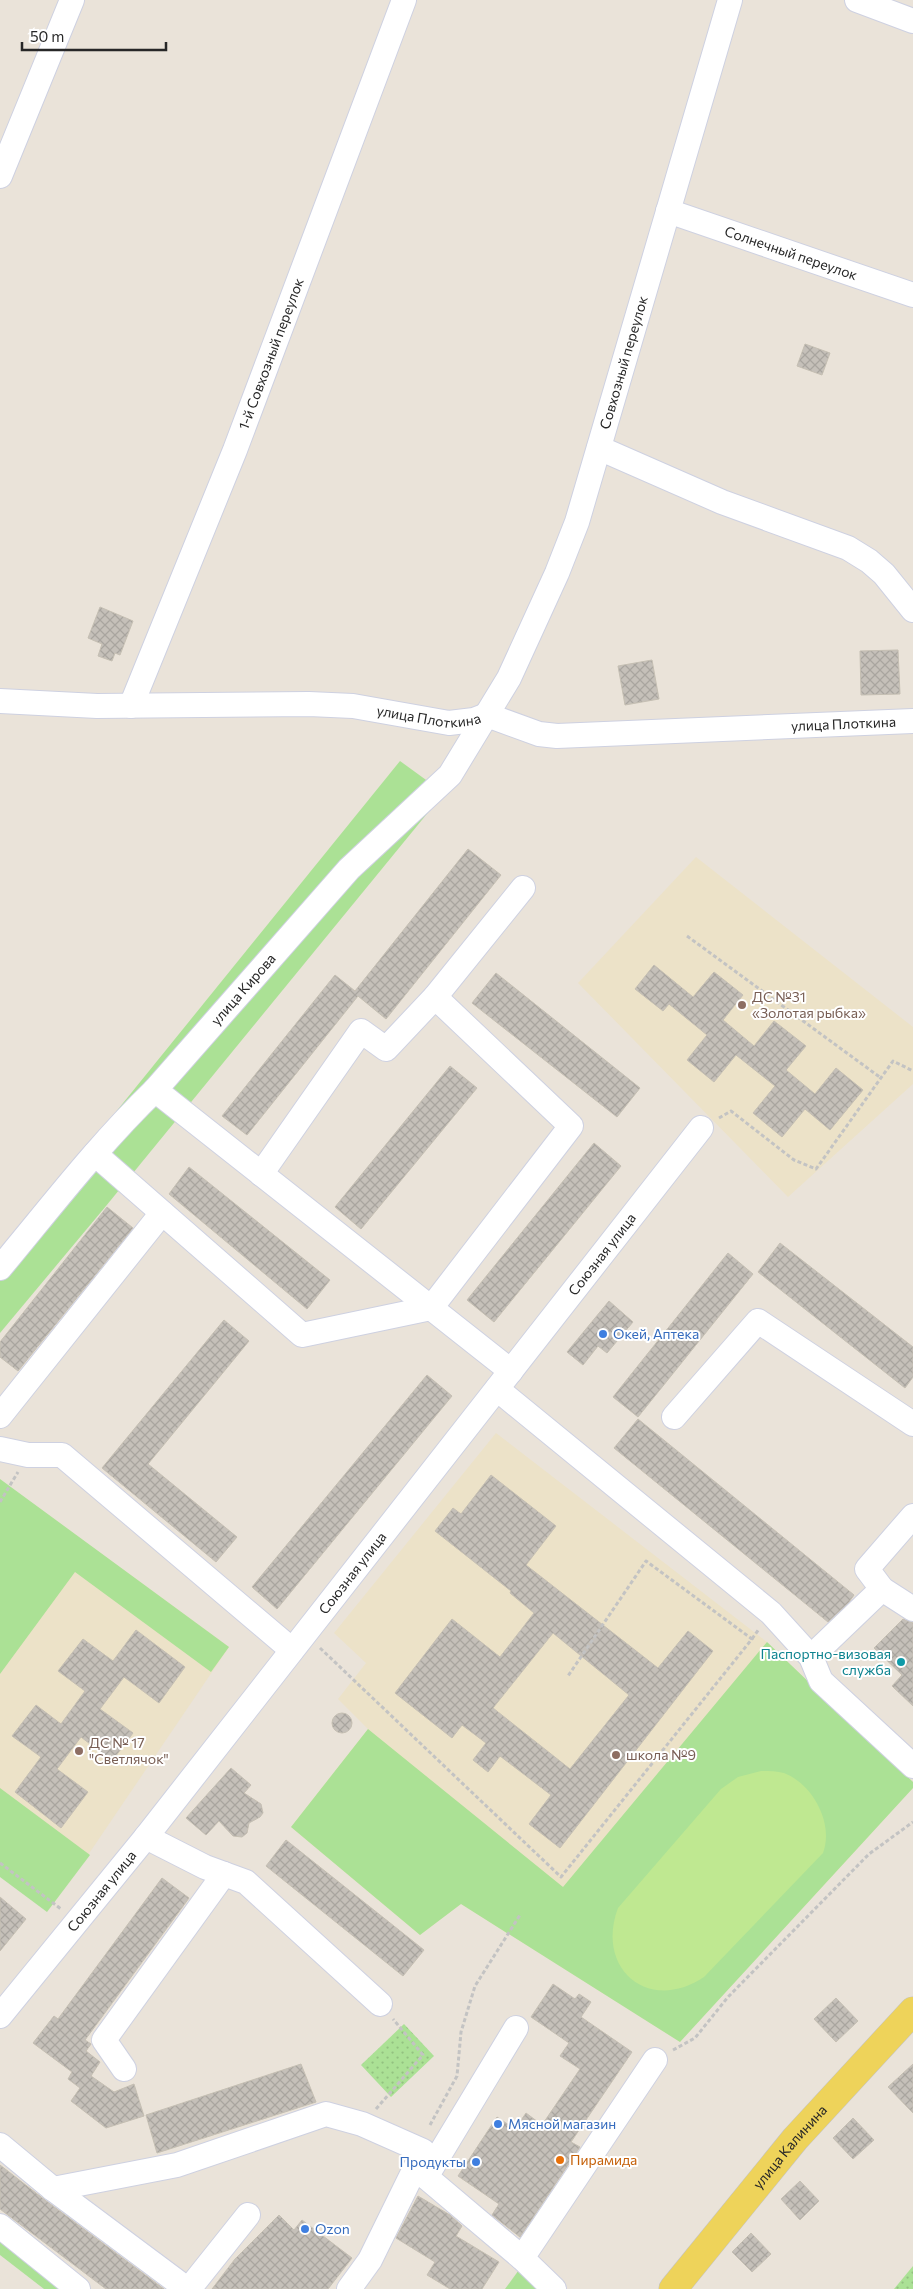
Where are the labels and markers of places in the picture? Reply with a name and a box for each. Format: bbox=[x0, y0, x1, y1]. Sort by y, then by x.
place label: ДС №31 «Золотая рыбка» bbox=[752, 988, 866, 1021]
marker: ДС №31 «Золотая рыбка» bbox=[736, 999, 748, 1011]
place label: Окей, Аптека bbox=[613, 1325, 699, 1342]
marker: Окей, Аптека bbox=[597, 1328, 609, 1340]
place label: Паспортно-визовая служба bbox=[760, 1645, 891, 1678]
marker: Паспортно-визовая служба bbox=[895, 1656, 907, 1668]
place label: ДС № 17 "Светлячок" bbox=[89, 1734, 169, 1767]
marker: ДС № 17 "Светлячок" bbox=[73, 1745, 85, 1757]
place label: школа №9 bbox=[626, 1746, 696, 1763]
marker: школа №9 bbox=[610, 1749, 622, 1761]
place label: Мясной магазин bbox=[508, 2115, 616, 2132]
marker: Мясной магазин bbox=[492, 2118, 504, 2130]
place label: Пирамида bbox=[570, 2151, 637, 2168]
place label: Продукты bbox=[400, 2153, 466, 2170]
marker: Пирамида bbox=[554, 2154, 566, 2166]
marker: Продукты bbox=[470, 2156, 482, 2168]
place label: Ozon bbox=[315, 2220, 350, 2237]
marker: Ozon bbox=[299, 2223, 311, 2235]

